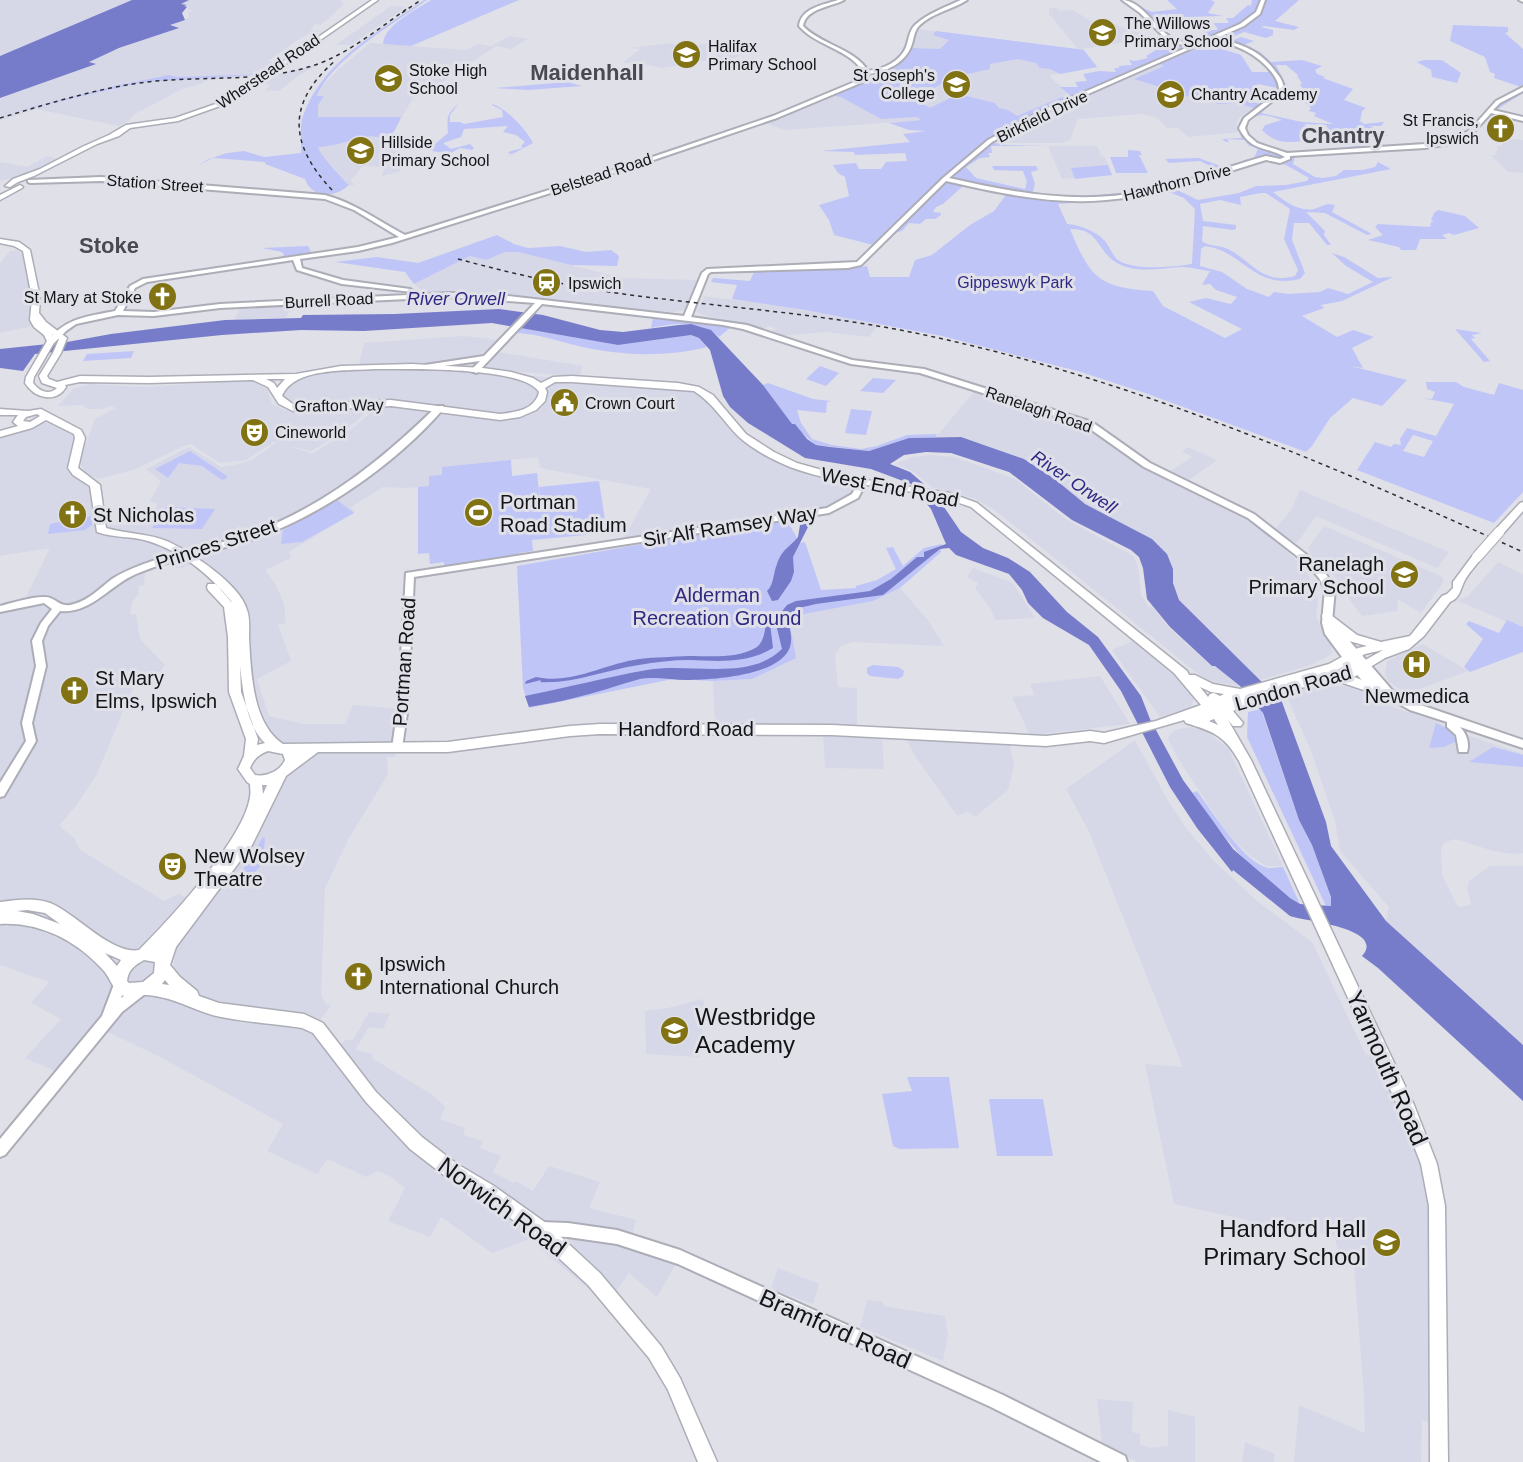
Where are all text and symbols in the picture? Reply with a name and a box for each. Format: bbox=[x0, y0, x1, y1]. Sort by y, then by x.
place label: The Willows Primary School bbox=[1124, 15, 1232, 50]
school or university icon: The Willows Primary School bbox=[1087, 16, 1119, 48]
street label: Wherstead Road bbox=[214, 31, 323, 112]
place label: Halifax Primary School bbox=[708, 38, 816, 73]
school or university icon: Halifax Primary School bbox=[671, 39, 703, 71]
district label: Maidenhall bbox=[530, 60, 644, 85]
place label: Stoke High School bbox=[409, 62, 487, 97]
school or university icon: Stoke High School bbox=[372, 63, 404, 95]
place label: St Joseph's College bbox=[853, 67, 935, 102]
school or university icon: St Joseph's College bbox=[940, 68, 972, 100]
school or university icon: Chantry Academy bbox=[1154, 78, 1186, 110]
place label: Chantry Academy bbox=[1191, 86, 1317, 103]
street label: Birkfield Drive bbox=[994, 87, 1090, 146]
place label: St Francis, Ipswich bbox=[1403, 112, 1479, 147]
church icon: St Francis, Ipswich bbox=[1484, 113, 1516, 145]
district label: Chantry bbox=[1301, 123, 1385, 148]
place label: Hillside Primary School bbox=[381, 134, 489, 169]
school or university icon: Hillside Primary School bbox=[344, 135, 376, 167]
street label: Belstead Road bbox=[549, 150, 654, 199]
street label: Hawthorn Drive bbox=[1122, 161, 1233, 204]
street label: Station Street bbox=[106, 172, 204, 195]
district label: Stoke bbox=[79, 233, 139, 258]
station icon: Ipswich bbox=[531, 267, 563, 299]
park label: Gippeswyk Park bbox=[957, 274, 1074, 291]
place label: Ipswich bbox=[568, 275, 621, 292]
church icon: St Mary at Stoke bbox=[147, 281, 179, 313]
place label: St Mary at Stoke bbox=[24, 289, 142, 306]
water label: River Orwell bbox=[407, 289, 506, 309]
street label: Burrell Road bbox=[284, 290, 374, 311]
street label: Ranelagh Road bbox=[983, 383, 1094, 436]
public building icon: Crown Court bbox=[548, 387, 580, 419]
place label: Crown Court bbox=[585, 395, 675, 412]
street label: Grafton Way bbox=[294, 396, 384, 415]
theatre icon: Cineworld bbox=[238, 416, 270, 448]
place label: Cineworld bbox=[275, 424, 346, 441]
water label: River Orwell bbox=[1028, 446, 1121, 518]
street label: West End Road bbox=[819, 463, 961, 511]
place label: Portman Road Stadium bbox=[500, 491, 627, 536]
sports icon: Portman Road Stadium bbox=[463, 497, 495, 529]
church icon: St Nicholas bbox=[56, 499, 88, 531]
street label: Sir Alf Ramsey Way bbox=[641, 501, 819, 551]
place label: St Nicholas bbox=[93, 504, 194, 526]
street label: Princes Street bbox=[153, 514, 280, 574]
place label: Ranelagh Primary School bbox=[1248, 553, 1384, 598]
school or university icon: Ranelagh Primary School bbox=[1389, 559, 1421, 591]
park label: Alderman Recreation Ground bbox=[633, 584, 801, 629]
street label: Portman Road bbox=[389, 597, 419, 727]
hospital icon: Newmedica bbox=[1401, 649, 1433, 681]
street label: London Road bbox=[1232, 661, 1354, 715]
place label: St Mary Elms, Ipswich bbox=[95, 667, 217, 712]
church icon: St Mary Elms, Ipswich bbox=[58, 674, 90, 706]
place label: Newmedica bbox=[1365, 685, 1470, 707]
street label: Handford Road bbox=[618, 718, 754, 740]
place label: New Wolsey Theatre bbox=[194, 845, 305, 890]
theatre icon: New Wolsey Theatre bbox=[157, 851, 189, 883]
place label: Ipswich International Church bbox=[379, 953, 559, 998]
church icon: Ipswich International Church bbox=[342, 960, 374, 992]
street label: Yarmouth Road bbox=[1341, 986, 1434, 1149]
place label: Westbridge Academy bbox=[695, 1003, 816, 1058]
school or university icon: Westbridge Academy bbox=[658, 1015, 690, 1047]
street label: Norwich Road bbox=[433, 1151, 571, 1262]
place label: Handford Hall Primary School bbox=[1203, 1215, 1366, 1270]
school or university icon: Handford Hall Primary School bbox=[1371, 1227, 1403, 1259]
street label: Bramford Road bbox=[755, 1283, 915, 1374]

